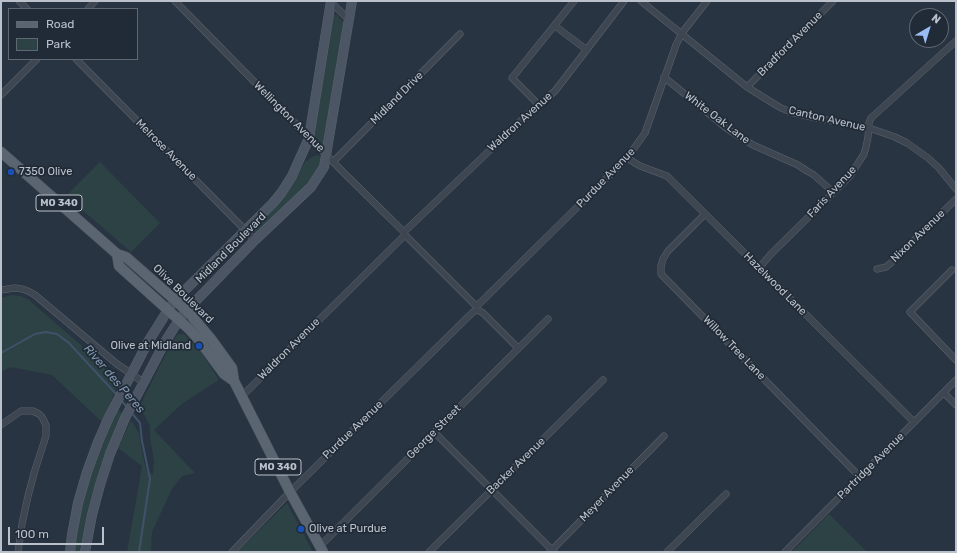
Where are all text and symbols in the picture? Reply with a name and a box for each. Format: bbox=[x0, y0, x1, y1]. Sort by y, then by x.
legend bbox=[8, 8, 138, 60]
north arrow bbox=[909, 8, 949, 48]
street label: Bradford Avenue bbox=[755, 9, 825, 79]
text: N bbox=[929, 11, 943, 26]
text: Road bbox=[46, 17, 74, 31]
text: Park bbox=[46, 37, 71, 51]
street label: Midland Drive bbox=[368, 69, 426, 127]
street label: Wellington Avenue bbox=[251, 79, 327, 155]
street label: White Oak Lane bbox=[682, 89, 752, 147]
street label: Waldron Avenue bbox=[485, 90, 555, 154]
street label: Canton Avenue bbox=[787, 104, 867, 134]
street label: Melrose Avenue bbox=[133, 117, 199, 183]
street label: Purdue Avenue bbox=[574, 145, 638, 211]
street label: Faris Avenue bbox=[805, 163, 859, 221]
place label: 7350 Olive bbox=[19, 165, 72, 179]
marker: 7350 Olive bbox=[6, 167, 16, 177]
road number: MO 340 bbox=[36, 195, 82, 211]
street label: Nixon Avenue bbox=[888, 207, 948, 265]
street label: Midland Boulevard bbox=[193, 210, 269, 286]
street label: Hazelwood Lane bbox=[741, 250, 809, 318]
street label: Olive Boulevard bbox=[150, 262, 216, 326]
street label: Willow Tree Lane bbox=[700, 313, 768, 383]
street label: Waldron Avenue bbox=[255, 315, 323, 383]
place label: Olive at Midland bbox=[111, 339, 191, 353]
marker: Olive at Midland bbox=[194, 341, 204, 351]
water label: River des Peres bbox=[80, 342, 148, 416]
street label: Purdue Avenue bbox=[320, 398, 386, 462]
street label: George Street bbox=[404, 402, 464, 462]
street label: Partridge Avenue bbox=[835, 430, 907, 502]
street label: Backer Avenue bbox=[484, 435, 548, 497]
road number: MO 340 bbox=[255, 459, 301, 475]
street label: Meyer Avenue bbox=[577, 463, 637, 525]
scale bar bbox=[10, 519, 106, 545]
place label: Olive at Purdue bbox=[309, 522, 387, 536]
marker: Olive at Purdue bbox=[296, 524, 306, 534]
text: 100 m bbox=[15, 527, 49, 541]

